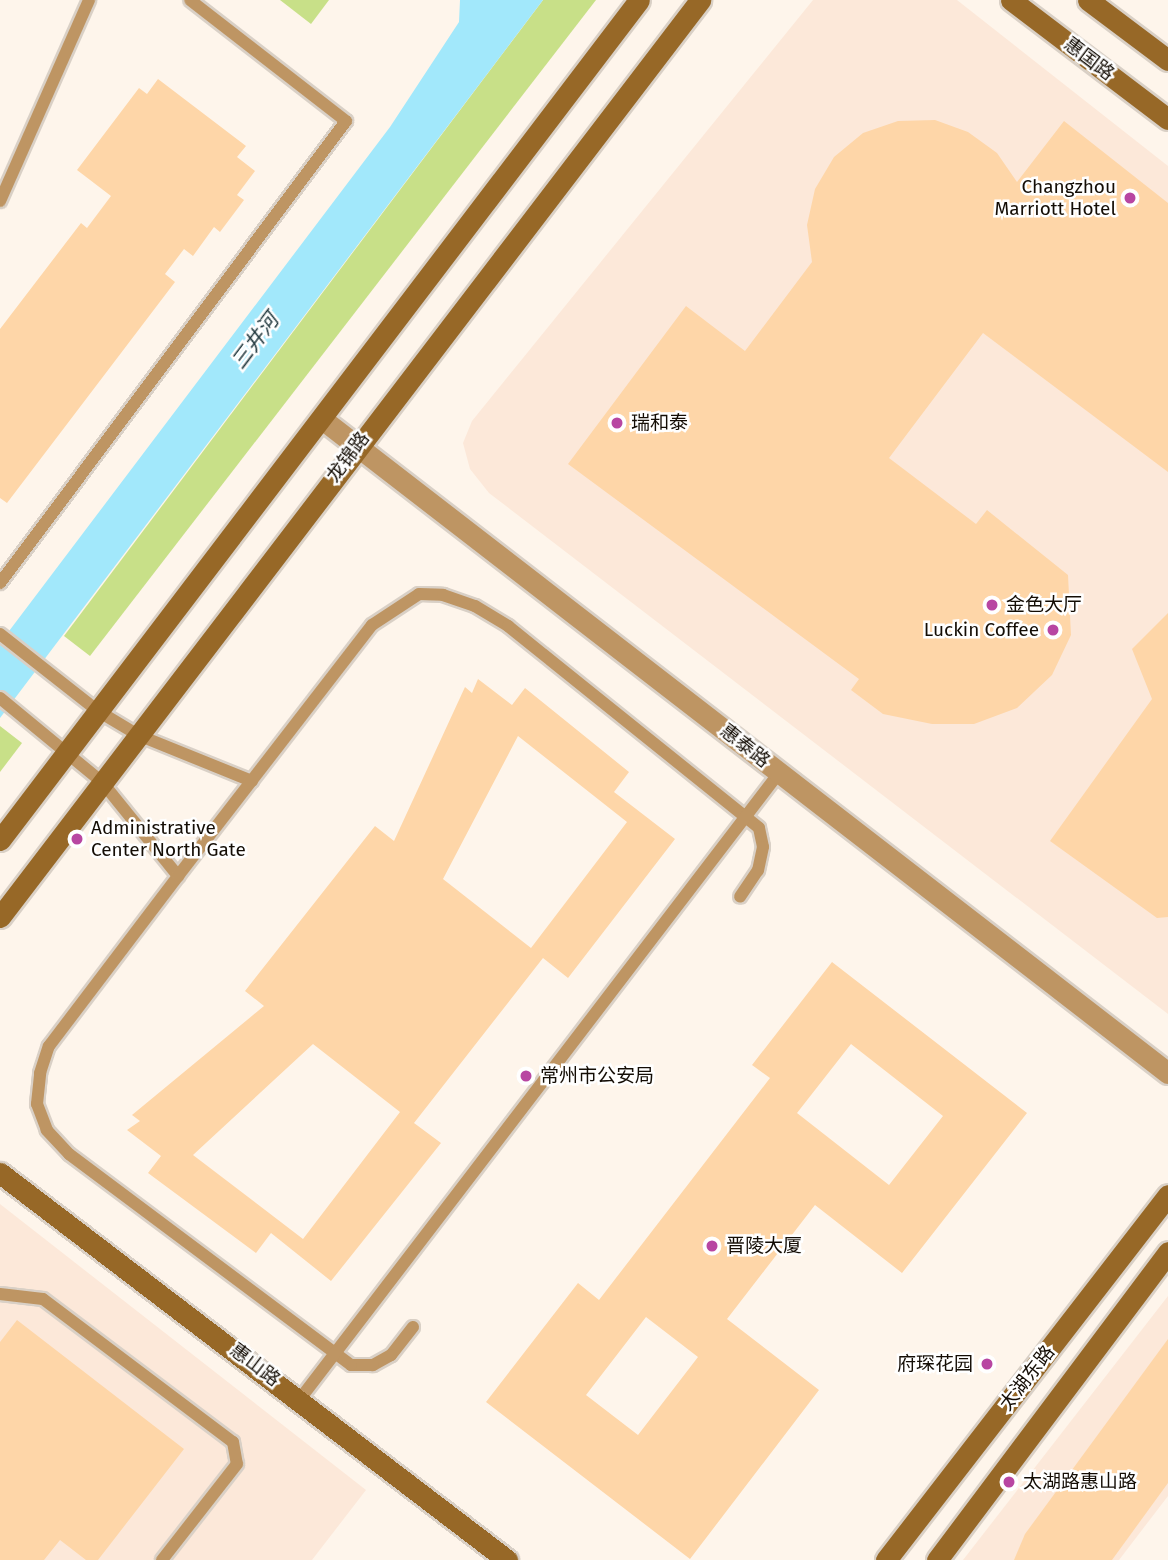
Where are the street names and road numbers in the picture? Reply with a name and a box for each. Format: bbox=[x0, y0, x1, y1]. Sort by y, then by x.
street label: 惠国路 bbox=[1059, 33, 1119, 85]
street label: 龙锦路 bbox=[322, 427, 374, 487]
street label: 惠泰路 bbox=[716, 719, 774, 773]
street label: 惠山路 bbox=[225, 1339, 285, 1391]
street label: 太湖东路 bbox=[995, 1341, 1059, 1415]

